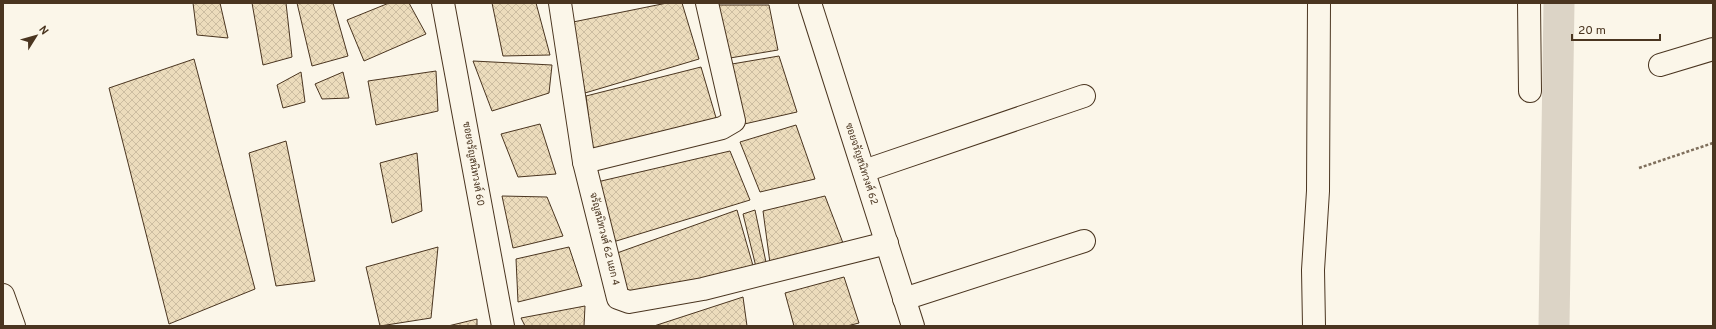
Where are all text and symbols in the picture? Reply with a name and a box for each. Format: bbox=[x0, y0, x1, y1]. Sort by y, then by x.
north arrow bbox=[16, 16, 56, 56]
scale bar bbox=[1572, 16, 1660, 42]
text: N bbox=[35, 23, 51, 38]
text: 20 m bbox=[1578, 23, 1606, 39]
street label: ซอยจรัญสนิทวงศ์ 60 bbox=[459, 120, 489, 207]
street label: ซอยจรัญสนิทวงศ์ 62 bbox=[842, 121, 882, 207]
street label: จรัญสนิทวงศ์ 62 แยก 4 bbox=[586, 190, 624, 287]

